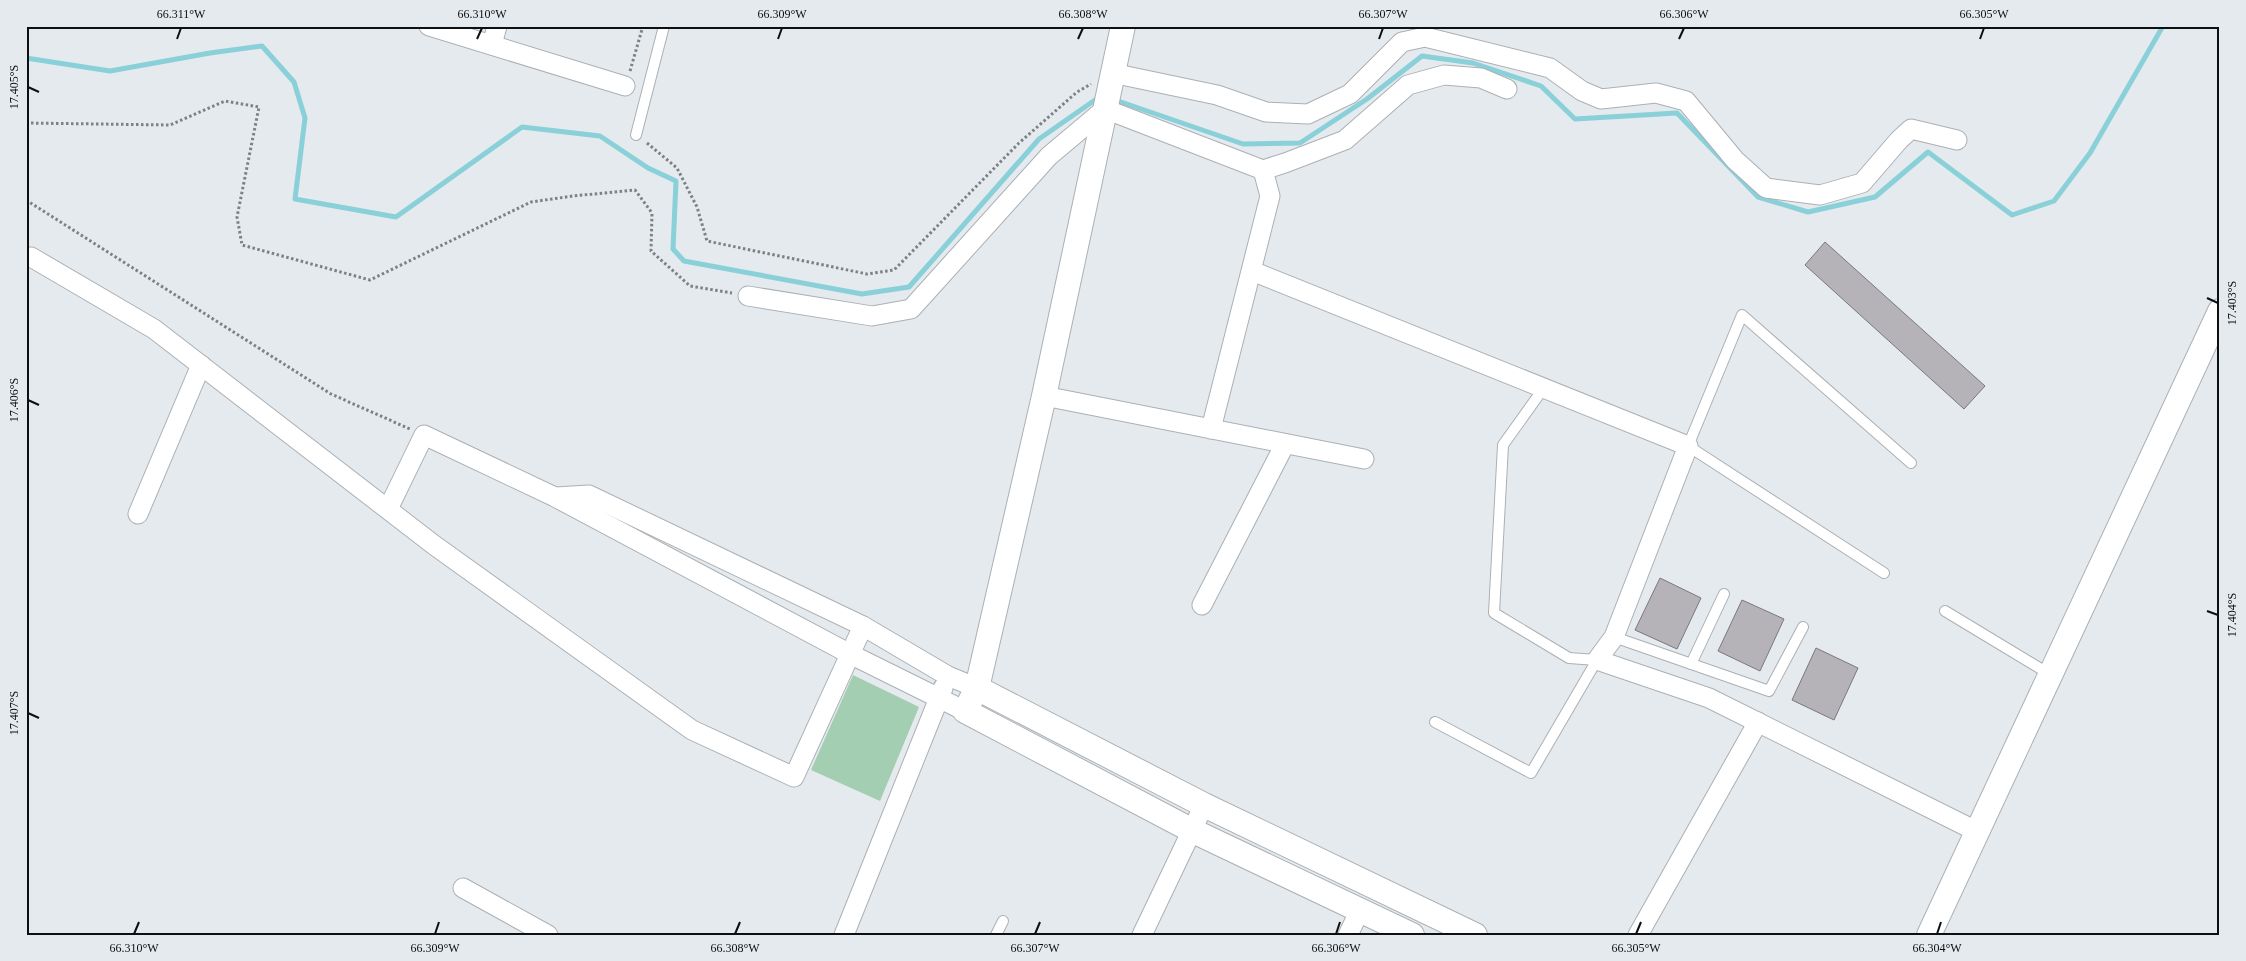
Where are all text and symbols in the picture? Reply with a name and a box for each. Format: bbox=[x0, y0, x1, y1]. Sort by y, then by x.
text: 66.311°W bbox=[157, 7, 206, 21]
text: 66.310°W bbox=[457, 7, 507, 21]
text: 66.309°W bbox=[757, 7, 807, 21]
text: 66.308°W bbox=[1058, 7, 1108, 21]
text: 66.307°W bbox=[1358, 7, 1408, 21]
text: 66.306°W bbox=[1659, 7, 1709, 21]
text: 66.305°W bbox=[1959, 7, 2009, 21]
text: 17.405°S bbox=[7, 65, 21, 109]
text: 17.403°S bbox=[2225, 281, 2239, 325]
text: 17.406°S bbox=[7, 378, 21, 422]
text: 17.404°S bbox=[2225, 593, 2239, 637]
text: 17.407°S bbox=[7, 691, 21, 735]
text: 66.310°W bbox=[109, 941, 159, 955]
text: 66.309°W bbox=[410, 941, 460, 955]
text: 66.308°W bbox=[710, 941, 760, 955]
text: 66.307°W bbox=[1010, 941, 1060, 955]
text: 66.306°W bbox=[1311, 941, 1361, 955]
text: 66.305°W bbox=[1611, 941, 1661, 955]
text: 66.304°W bbox=[1912, 941, 1962, 955]

